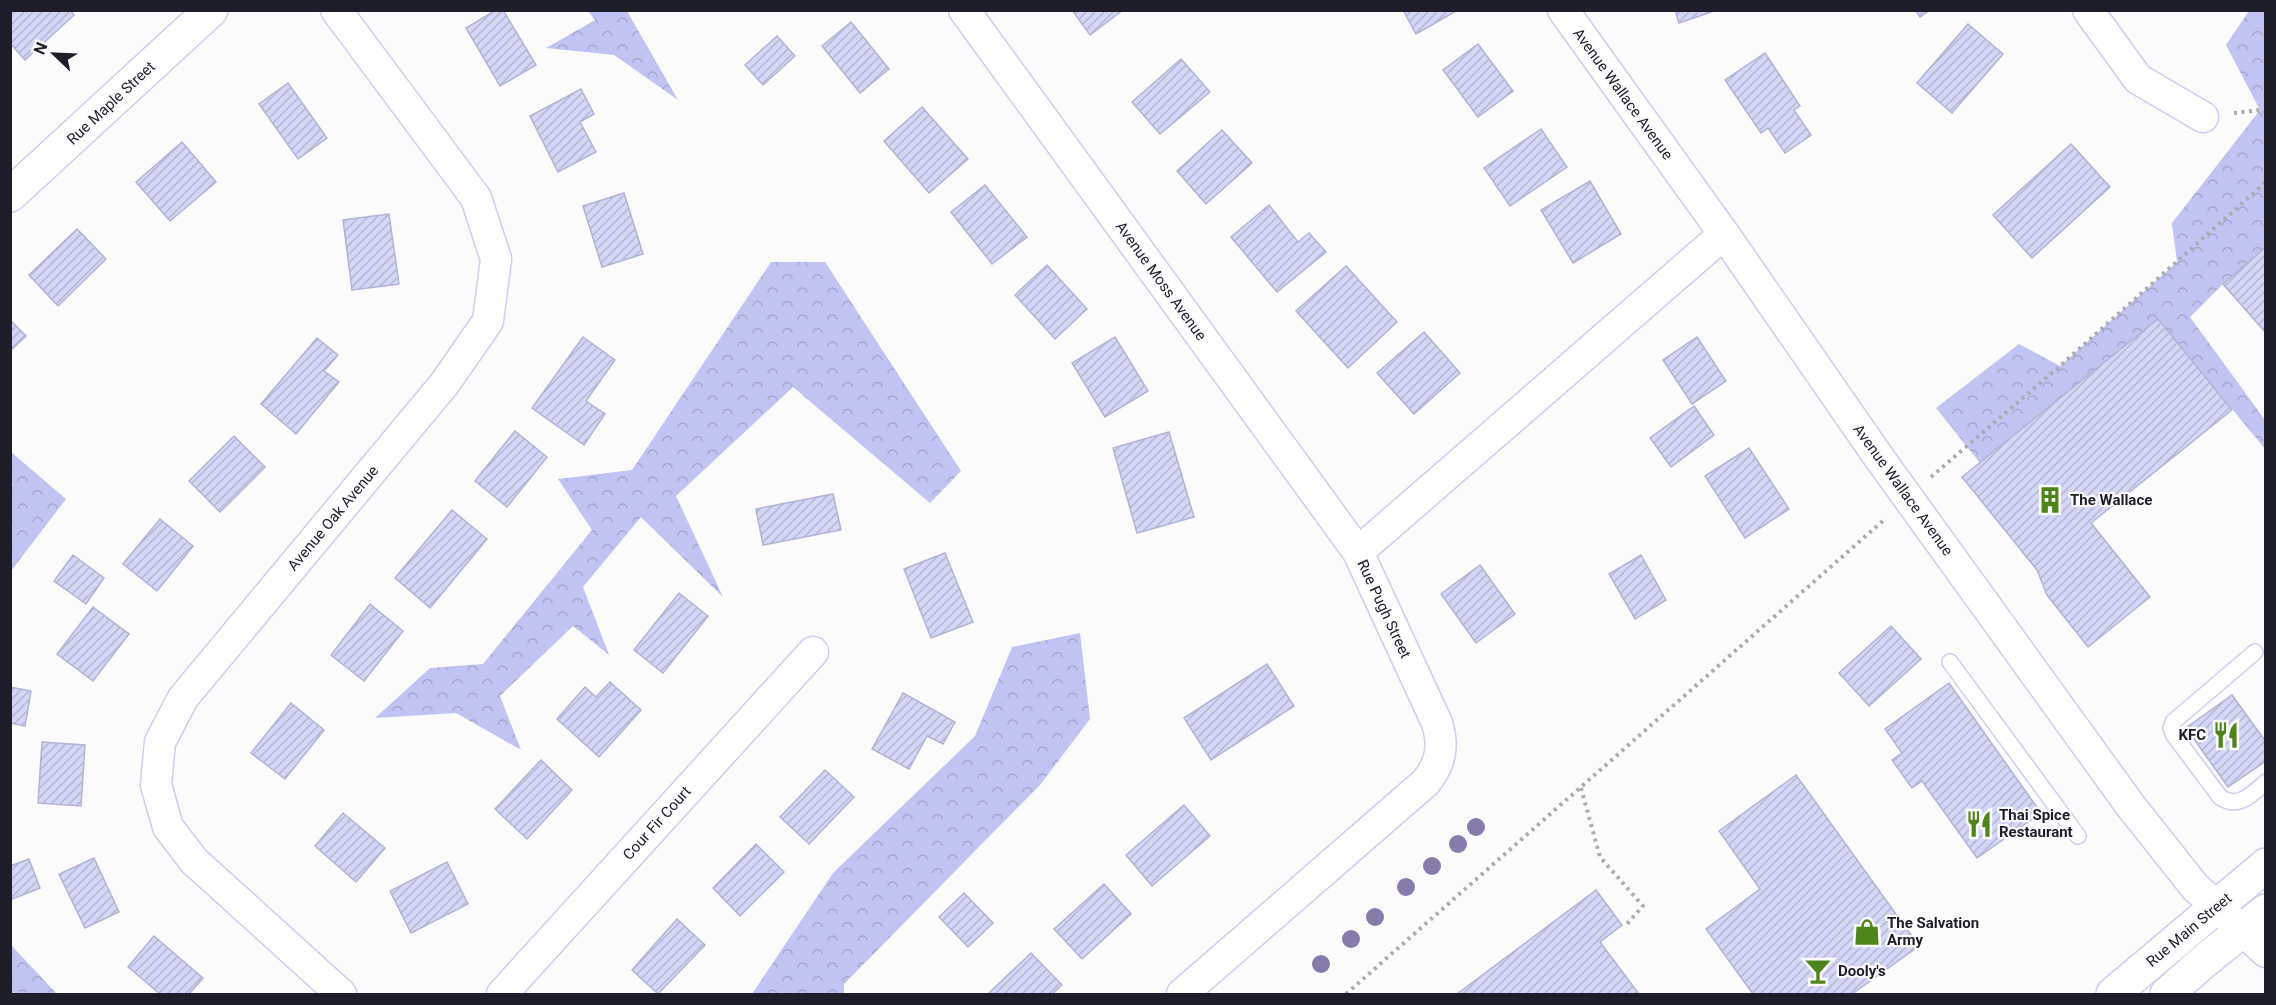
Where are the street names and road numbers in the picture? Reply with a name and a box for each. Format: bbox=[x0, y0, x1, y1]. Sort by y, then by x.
street label: Avenue Wallace Avenue bbox=[1569, 25, 1677, 163]
street label: Rue Maple Street bbox=[63, 58, 159, 148]
street label: Avenue Moss Avenue bbox=[1112, 218, 1210, 344]
street label: Avenue Wallace Avenue bbox=[1849, 421, 1957, 559]
street label: Avenue Oak Avenue bbox=[284, 462, 382, 574]
street label: Rue Pugh Street bbox=[1353, 557, 1415, 661]
street label: Cour Fir Court bbox=[619, 782, 695, 864]
street label: Rue Main Street bbox=[2143, 889, 2235, 971]

